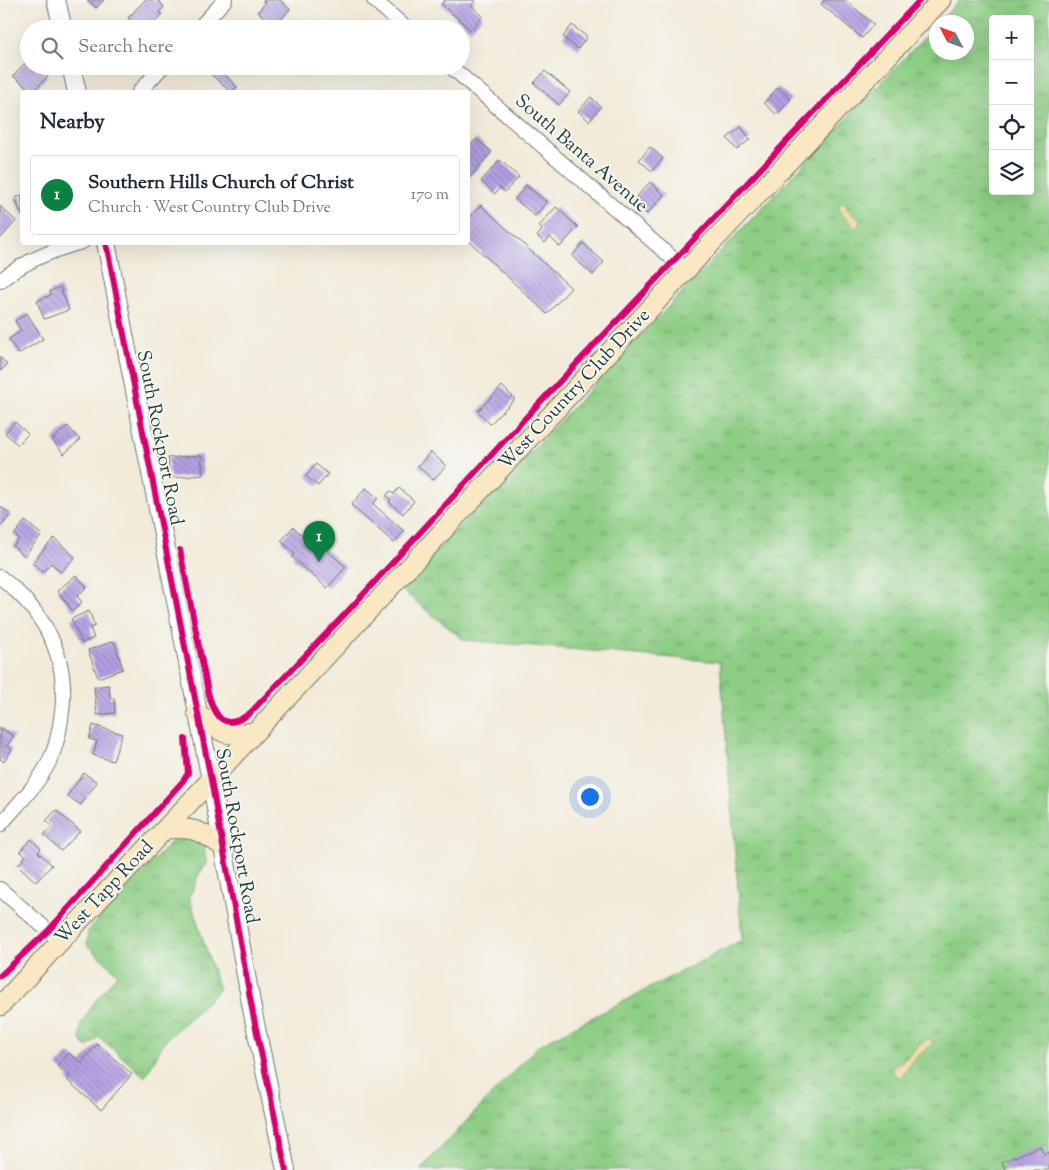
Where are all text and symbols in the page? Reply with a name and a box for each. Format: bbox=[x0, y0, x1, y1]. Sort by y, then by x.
north arrow bbox=[929, 15, 974, 60]
map controls bbox=[989, 15, 1034, 195]
button: + bbox=[989, 15, 1034, 60]
search box bbox=[20, 20, 470, 75]
icon: search bbox=[38, 34, 66, 62]
text: Search here bbox=[78, 34, 173, 61]
button: − bbox=[989, 60, 1034, 105]
street label: South Banta Avenue bbox=[508, 88, 654, 220]
button: locate bbox=[989, 105, 1034, 150]
text: Nearby bbox=[40, 108, 105, 138]
button: layers bbox=[989, 150, 1034, 195]
text: Southern Hills Church of Christ bbox=[88, 170, 354, 197]
text: 1 bbox=[54, 184, 60, 207]
text: 170 m bbox=[411, 184, 449, 207]
text: Church · West Country Club Drive bbox=[88, 197, 331, 220]
street label: West Country Club Drive bbox=[493, 303, 657, 477]
street label: South Rockport Road bbox=[129, 348, 189, 528]
pin: 1 bbox=[303, 521, 335, 562]
street label: South Rockport Road bbox=[207, 746, 265, 926]
your location bbox=[577, 784, 603, 810]
street label: West Tapp Road bbox=[49, 835, 161, 951]

